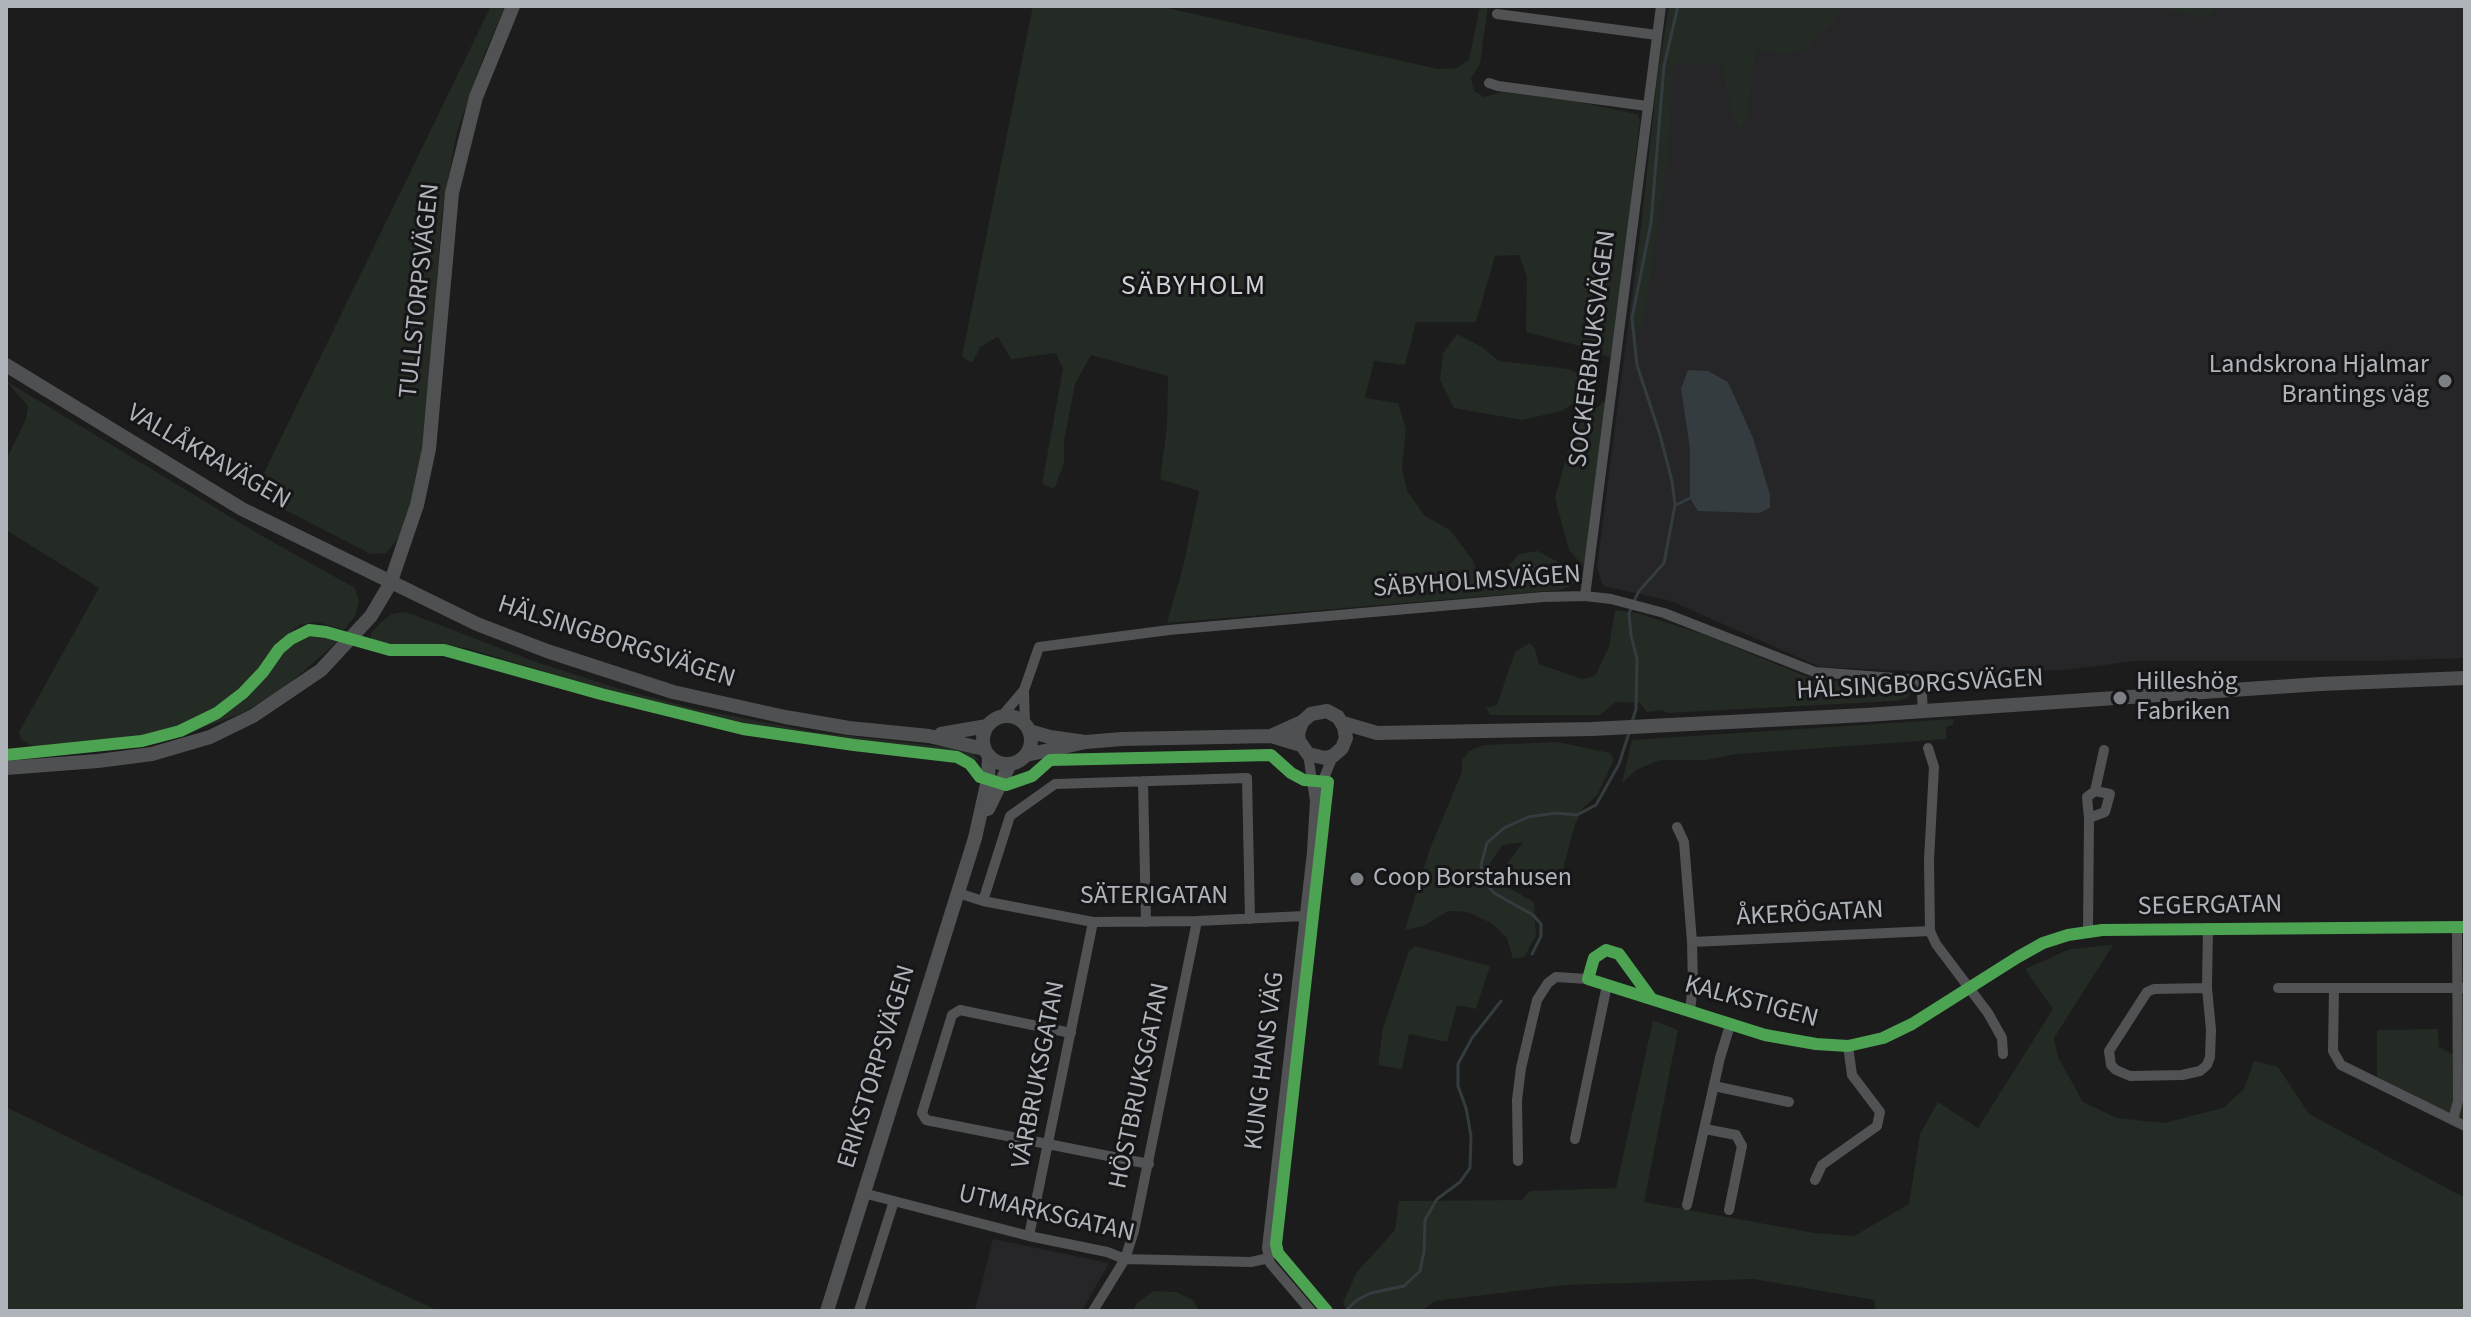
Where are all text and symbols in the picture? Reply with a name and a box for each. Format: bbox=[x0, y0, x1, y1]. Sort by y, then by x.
street label: TULLSTORPSVÄGEN bbox=[394, 182, 448, 400]
street label: SOCKERBRUKSVÄGEN bbox=[1564, 229, 1624, 469]
district label: SÄBYHOLM bbox=[1121, 271, 1267, 305]
place label: Landskrona Hjalmar Brantings väg bbox=[2209, 350, 2429, 412]
marker: Landskrona Hjalmar Brantings väg bbox=[2436, 372, 2454, 390]
street label: VALLÅKRAVÄGEN bbox=[121, 399, 295, 517]
street label: SÄBYHOLMSVÄGEN bbox=[1372, 560, 1582, 606]
street label: HÄLSINGBORGSVÄGEN bbox=[493, 590, 739, 696]
street label: HÄLSINGBORGSVÄGEN bbox=[1796, 664, 2044, 708]
place label: Hilleshög Fabriken bbox=[2136, 667, 2238, 728]
marker: Hilleshög Fabriken bbox=[2111, 689, 2129, 707]
place label: Coop Borstahusen bbox=[1373, 863, 1572, 895]
marker: Coop Borstahusen bbox=[1348, 870, 1366, 888]
street label: SÄTERIGATAN bbox=[1080, 881, 1228, 913]
street label: SEGERGATAN bbox=[2137, 890, 2283, 924]
street label: ÅKERÖGATAN bbox=[1736, 896, 1884, 934]
street label: ERIKSTORPSVÄGEN bbox=[832, 962, 924, 1172]
street label: KUNG HANS VÄG bbox=[1240, 970, 1292, 1152]
street label: KALKSTIGEN bbox=[1681, 970, 1821, 1036]
street label: VÅRBRUKSGATAN bbox=[1007, 979, 1073, 1171]
street label: HÖSTBRUKSGATAN bbox=[1104, 980, 1178, 1192]
street label: UTMARKSGATAN bbox=[955, 1180, 1137, 1250]

